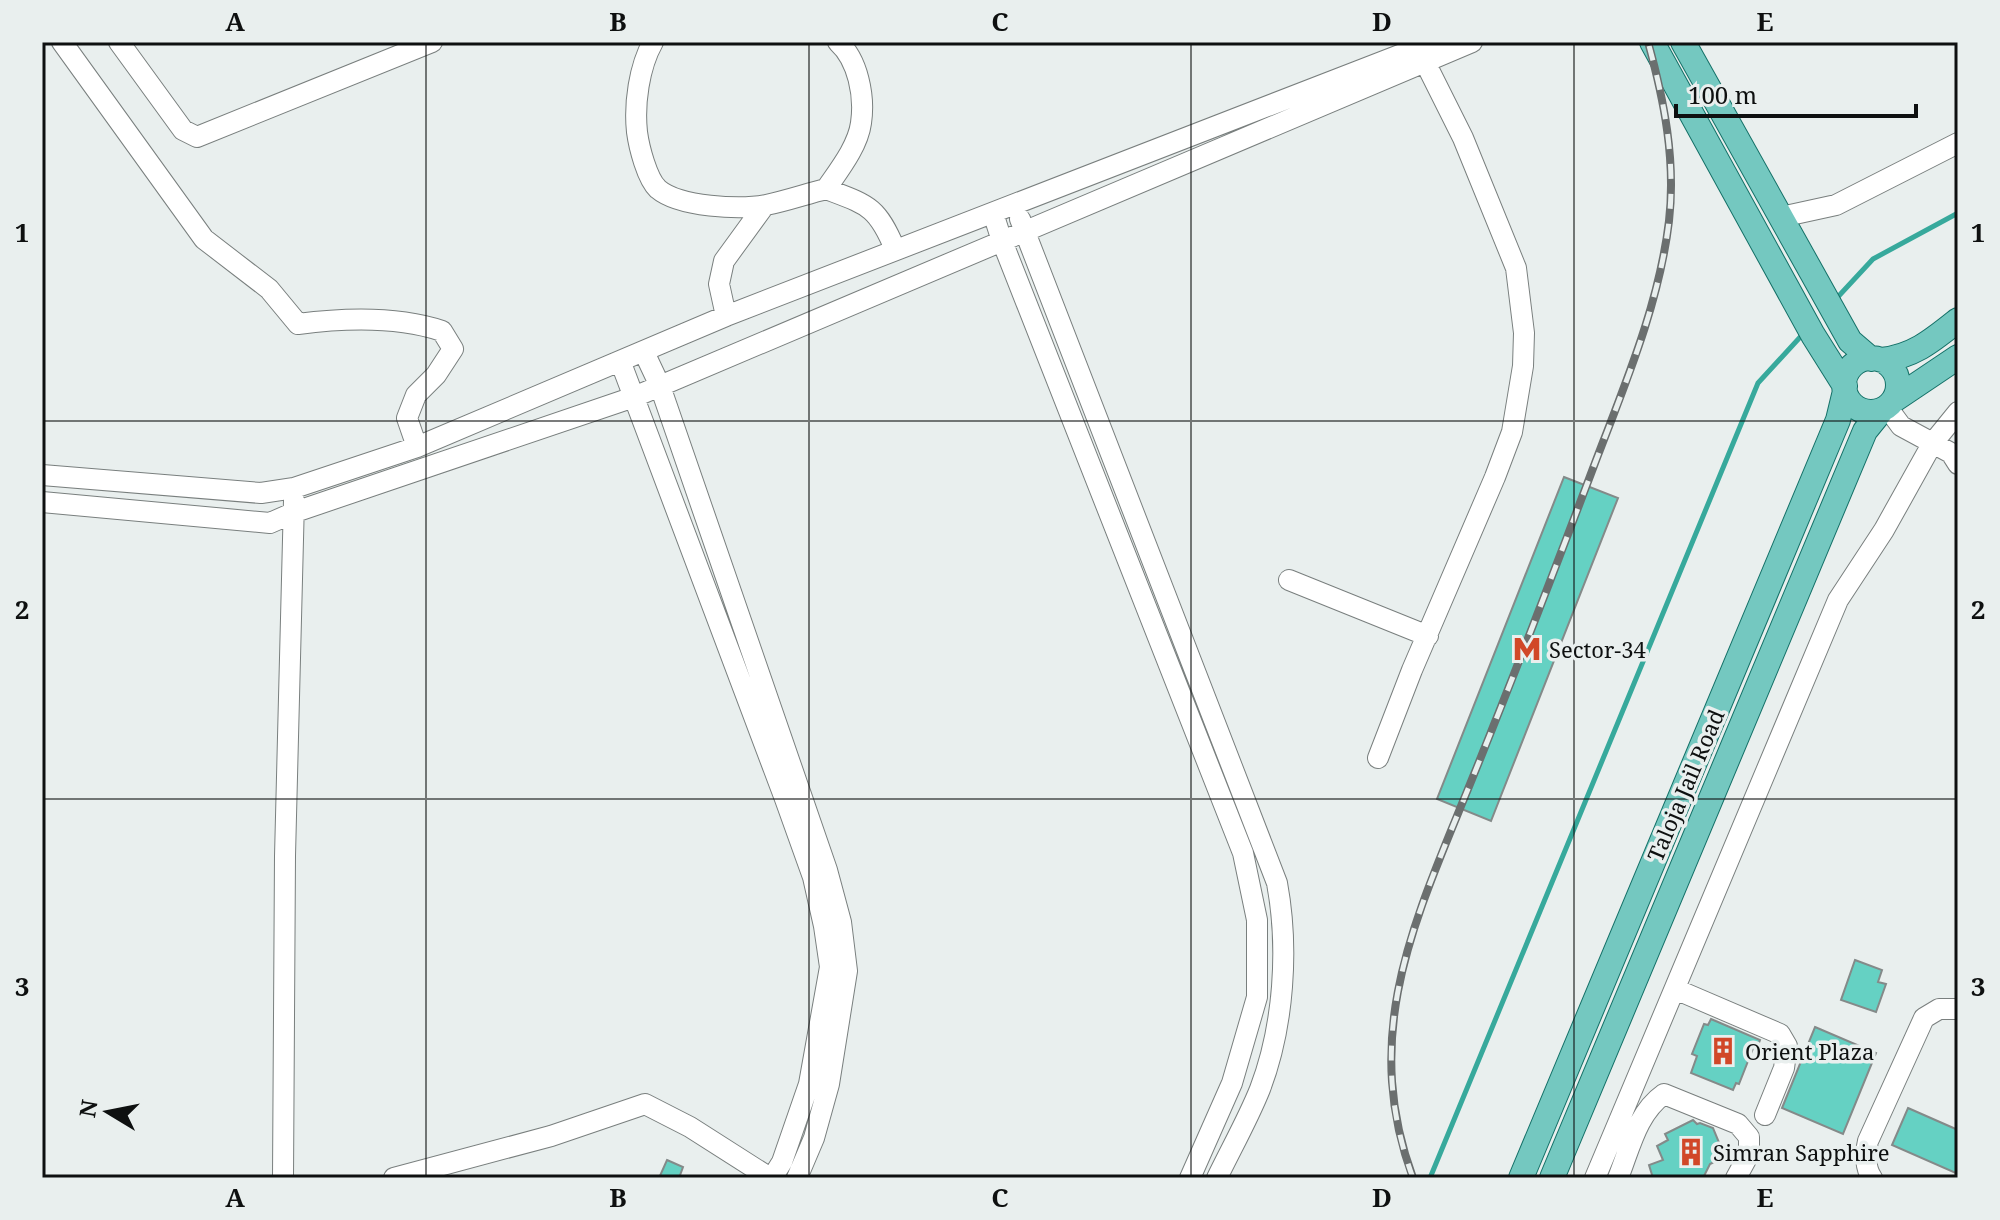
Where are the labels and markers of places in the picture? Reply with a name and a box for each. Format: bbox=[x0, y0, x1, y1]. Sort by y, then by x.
metro station icon: Sector-34 bbox=[1512, 634, 1542, 664]
place label: Sector-34 bbox=[1549, 634, 1646, 664]
building icon: Orient Plaza bbox=[1708, 1036, 1738, 1066]
place label: Orient Plaza bbox=[1745, 1036, 1874, 1066]
building icon: Simran Sapphire bbox=[1676, 1137, 1706, 1167]
place label: Simran Sapphire bbox=[1713, 1137, 1890, 1167]

